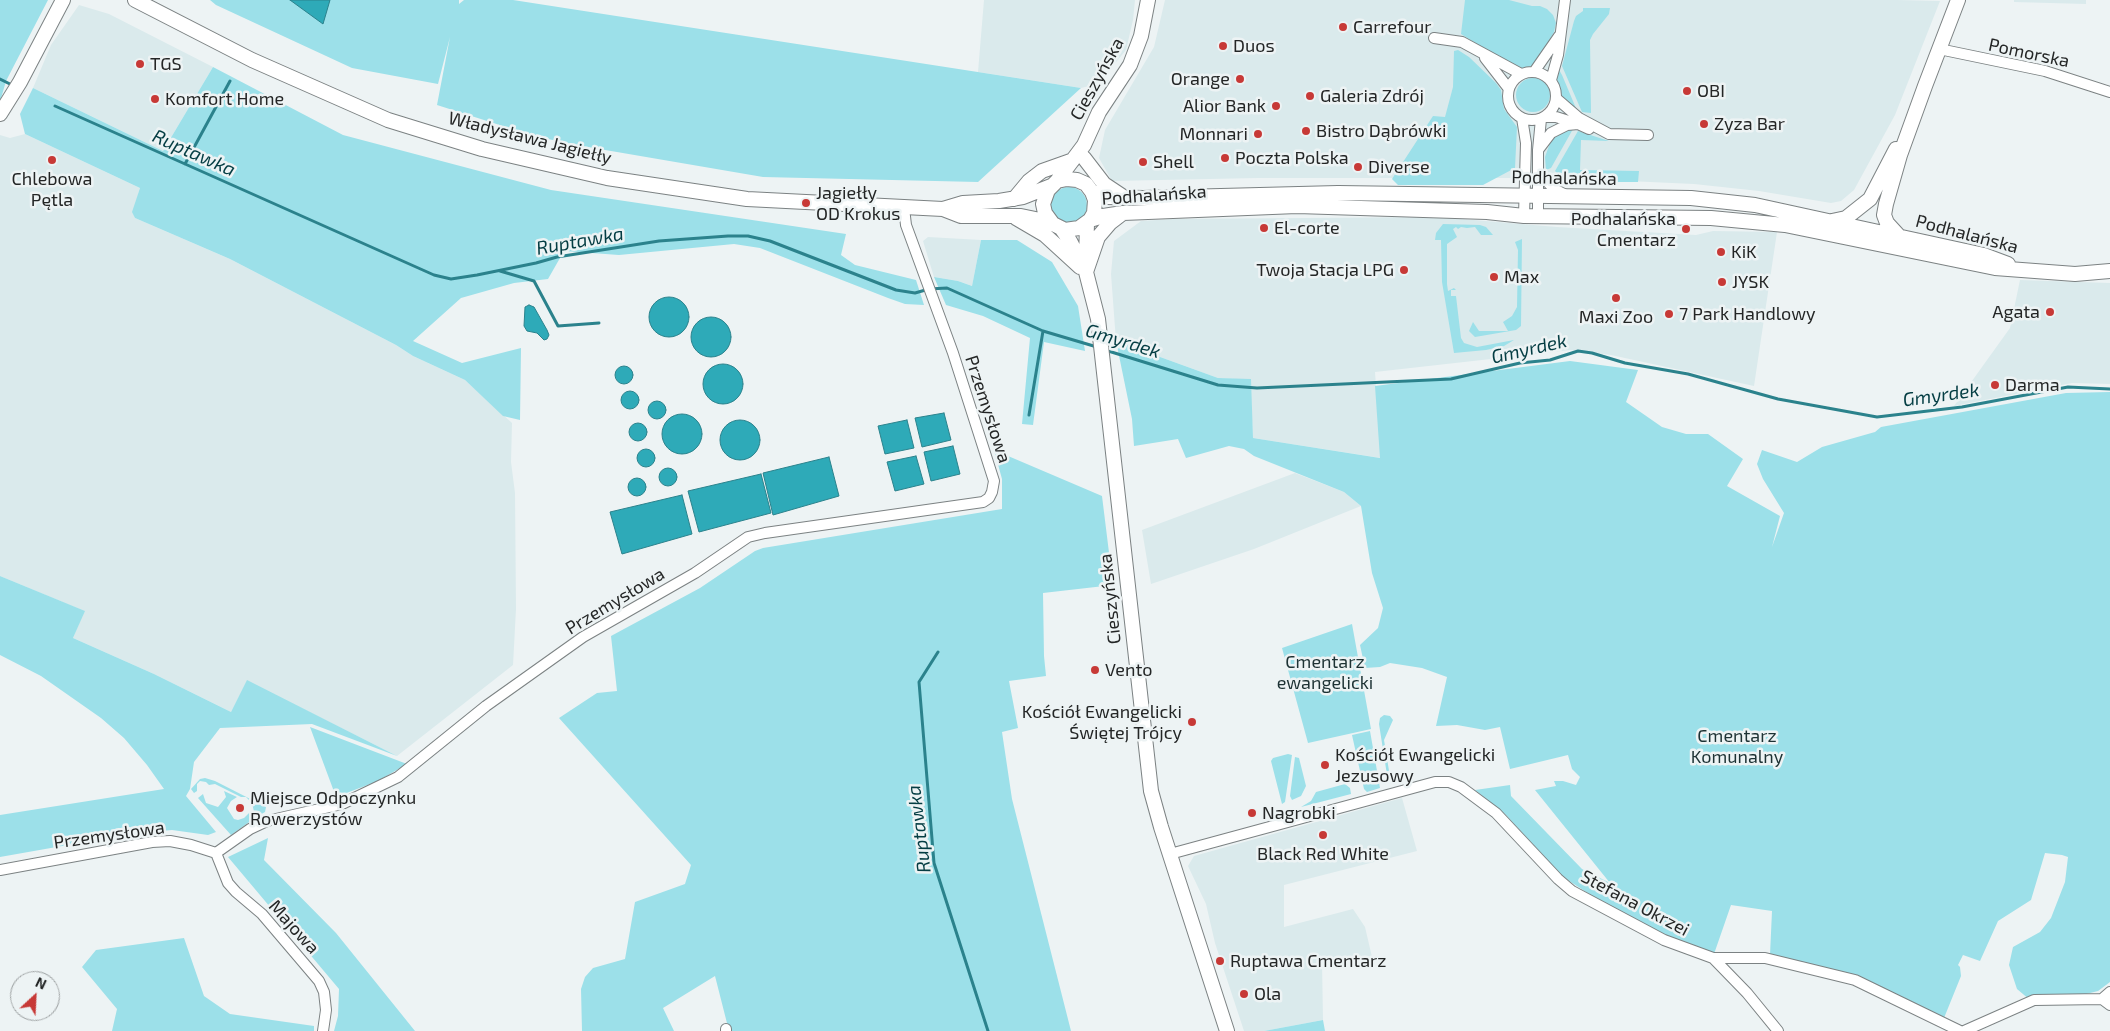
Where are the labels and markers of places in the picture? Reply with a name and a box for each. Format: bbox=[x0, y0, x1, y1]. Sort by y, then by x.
place label: Carrefour bbox=[1353, 16, 1431, 38]
marker: Carrefour bbox=[1337, 21, 1349, 33]
place label: Duos bbox=[1233, 35, 1275, 57]
marker: Duos bbox=[1217, 40, 1229, 52]
place label: TGS bbox=[150, 53, 182, 75]
marker: TGS bbox=[134, 58, 146, 70]
place label: Orange bbox=[1171, 68, 1230, 90]
marker: Orange bbox=[1234, 73, 1246, 85]
place label: OBI bbox=[1697, 80, 1725, 102]
place label: Galeria Zdrój bbox=[1320, 85, 1424, 107]
marker: OBI bbox=[1681, 85, 1693, 97]
place label: Komfort Home bbox=[165, 88, 284, 110]
marker: Galeria Zdrój bbox=[1304, 90, 1316, 102]
marker: Komfort Home bbox=[149, 93, 161, 105]
place label: Alior Bank bbox=[1183, 95, 1266, 117]
marker: Alior Bank bbox=[1270, 100, 1282, 112]
place label: Zyza Bar bbox=[1714, 113, 1785, 135]
marker: Zyza Bar bbox=[1698, 118, 1710, 130]
place label: Bistro Dąbrówki bbox=[1316, 120, 1447, 142]
place label: Monnari bbox=[1180, 123, 1248, 145]
marker: Bistro Dąbrówki bbox=[1300, 125, 1312, 137]
marker: Monnari bbox=[1252, 128, 1264, 140]
place label: Poczta Polska bbox=[1235, 147, 1349, 169]
place label: Shell bbox=[1153, 151, 1194, 173]
marker: Poczta Polska bbox=[1219, 152, 1231, 164]
marker: Chlebowa Pętla bbox=[46, 154, 58, 166]
marker: Shell bbox=[1137, 156, 1149, 168]
place label: Diverse bbox=[1368, 156, 1430, 178]
marker: Diverse bbox=[1352, 161, 1364, 173]
place label: Chlebowa Pętla bbox=[12, 168, 92, 210]
place label: Jagiełły OD Krokus bbox=[816, 182, 900, 224]
marker: Jagiełły OD Krokus bbox=[800, 197, 812, 209]
place label: Podhalańska Cmentarz bbox=[1571, 208, 1676, 250]
place label: El-corte bbox=[1274, 217, 1340, 239]
marker: El-corte bbox=[1258, 222, 1270, 234]
marker: Podhalańska Cmentarz bbox=[1680, 223, 1692, 235]
place label: KiK bbox=[1731, 241, 1757, 263]
marker: KiK bbox=[1715, 246, 1727, 258]
place label: Twoja Stacja LPG bbox=[1256, 259, 1394, 281]
marker: Twoja Stacja LPG bbox=[1398, 264, 1410, 276]
place label: Max bbox=[1504, 266, 1539, 288]
marker: Max bbox=[1488, 271, 1500, 283]
place label: JYSK bbox=[1732, 271, 1769, 293]
marker: JYSK bbox=[1716, 276, 1728, 288]
marker: Maxi Zoo bbox=[1610, 292, 1622, 304]
place label: Agata bbox=[1992, 301, 2040, 323]
place label: 7 Park Handlowy bbox=[1679, 303, 1816, 325]
place label: Maxi Zoo bbox=[1579, 306, 1653, 328]
marker: Agata bbox=[2044, 306, 2056, 318]
marker: 7 Park Handlowy bbox=[1663, 308, 1675, 320]
place label: Darma bbox=[2005, 374, 2060, 396]
marker: Darma bbox=[1989, 379, 2001, 391]
place label: Vento bbox=[1105, 659, 1152, 681]
marker: Vento bbox=[1089, 664, 1101, 676]
place label: Kościół Ewangelicki Świętej Trójcy bbox=[1022, 701, 1182, 744]
marker: Kościół Ewangelicki Świętej Trójcy bbox=[1186, 716, 1198, 728]
place label: Kościół Ewangelicki Jezusowy bbox=[1335, 744, 1495, 786]
marker: Kościół Ewangelicki Jezusowy bbox=[1319, 759, 1331, 771]
place label: Miejsce Odpoczynku Rowerzystów bbox=[250, 787, 416, 830]
marker: Miejsce Odpoczynku Rowerzystów bbox=[234, 802, 246, 814]
place label: Nagrobki bbox=[1262, 802, 1336, 824]
marker: Nagrobki bbox=[1246, 807, 1258, 819]
marker: Black Red White bbox=[1317, 829, 1329, 841]
place label: Black Red White bbox=[1257, 843, 1389, 865]
place label: Ruptawa Cmentarz bbox=[1230, 950, 1387, 972]
marker: Ruptawa Cmentarz bbox=[1214, 955, 1226, 967]
place label: Ola bbox=[1254, 983, 1281, 1005]
marker: Ola bbox=[1238, 988, 1250, 1000]

